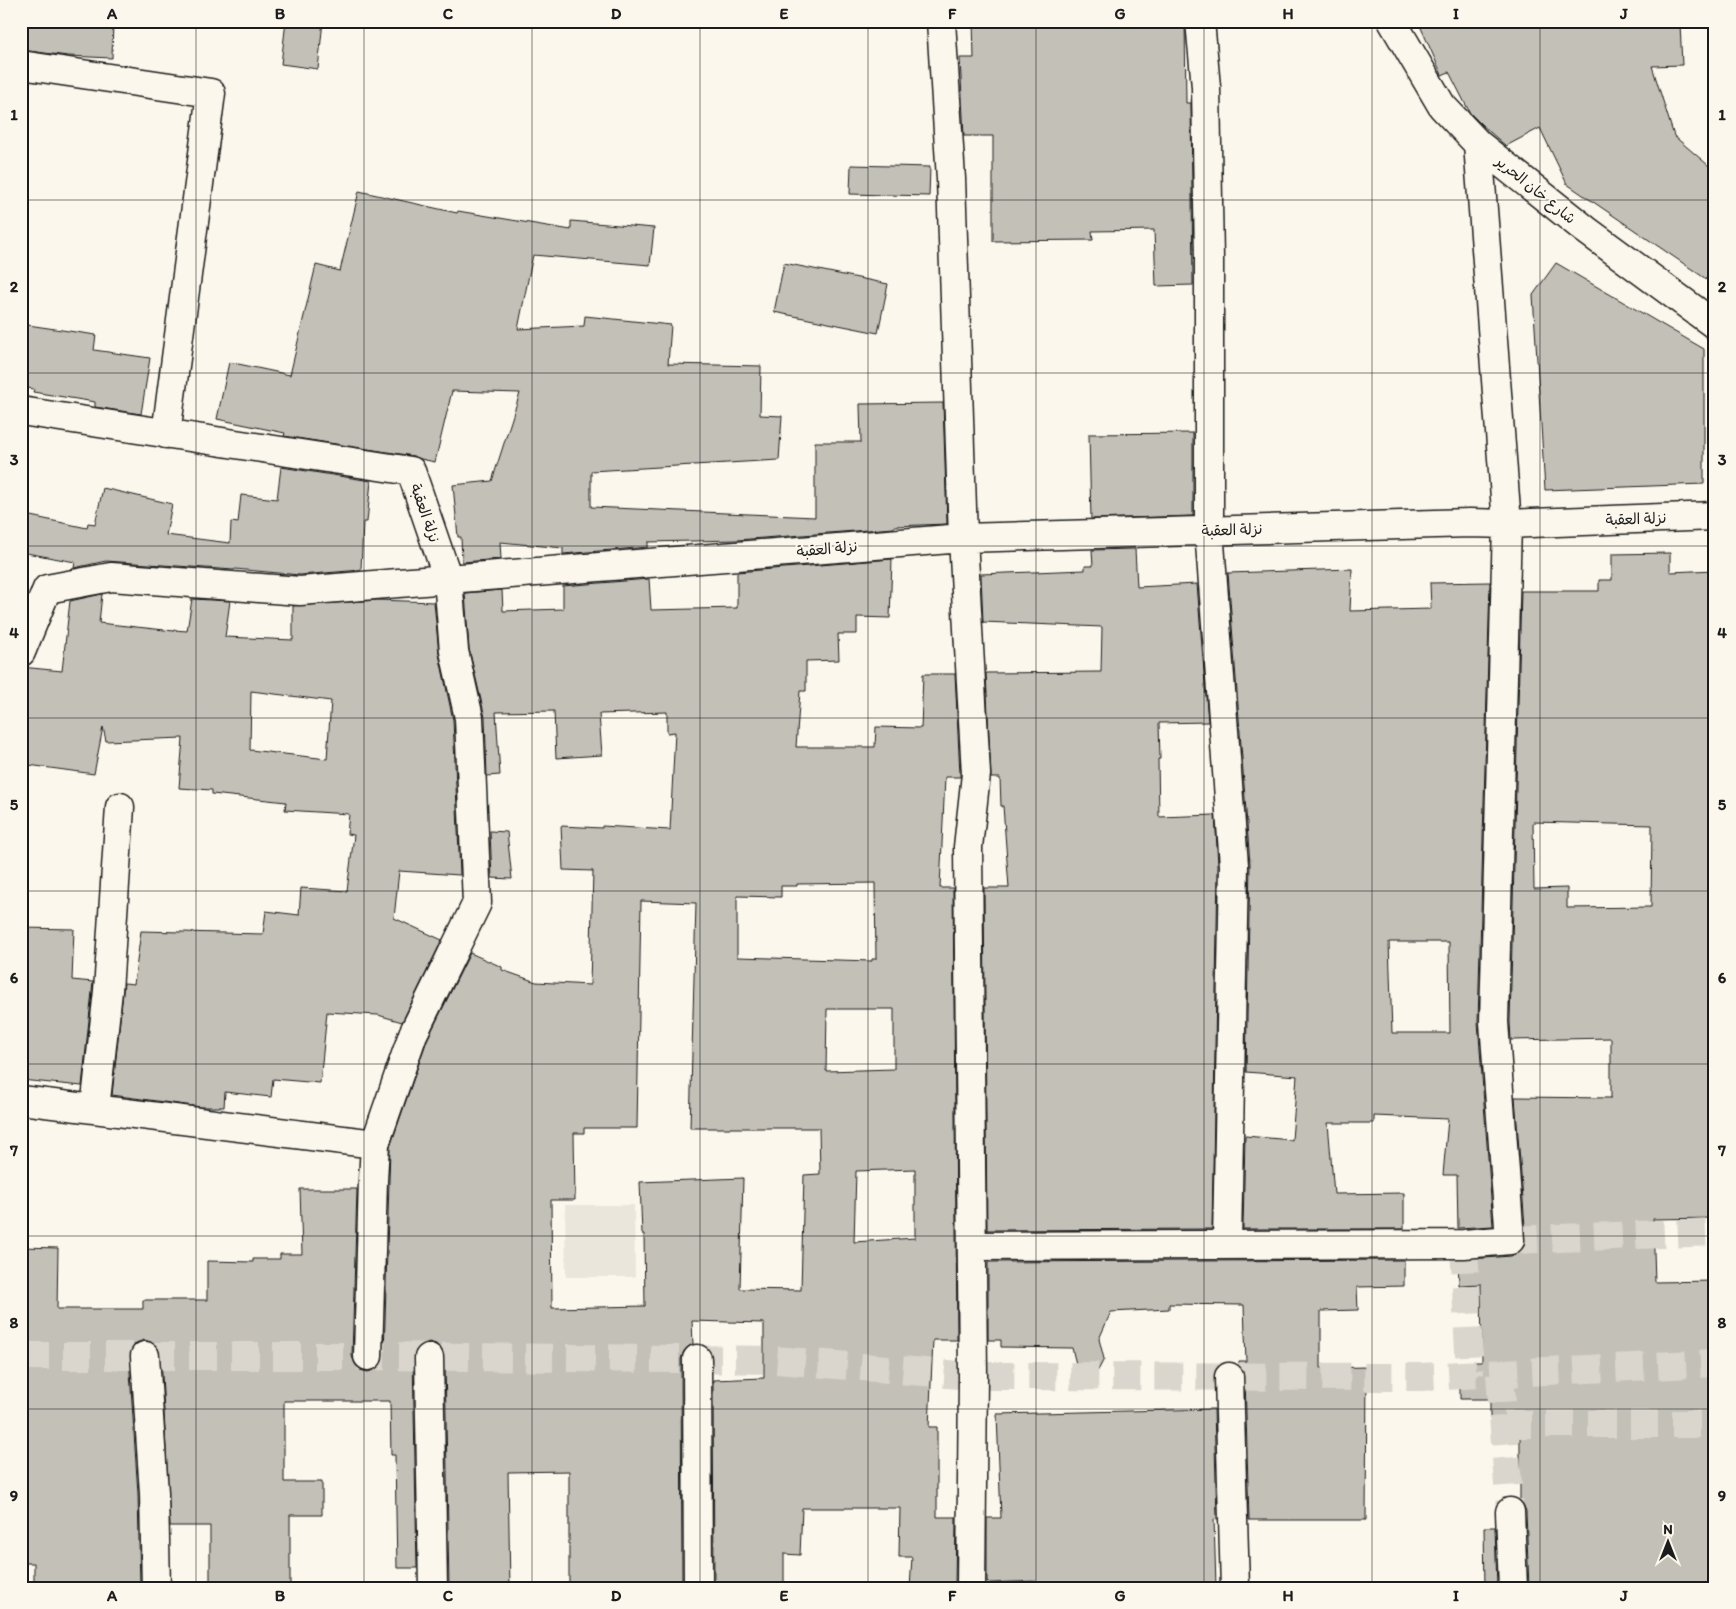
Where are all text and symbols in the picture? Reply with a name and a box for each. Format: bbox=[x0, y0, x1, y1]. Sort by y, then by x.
text: A bbox=[106, 4, 118, 23]
text: B bbox=[275, 4, 286, 23]
text: C bbox=[443, 4, 454, 23]
text: D bbox=[611, 4, 622, 23]
text: E bbox=[780, 4, 789, 23]
text: F bbox=[948, 4, 957, 23]
text: G bbox=[1114, 4, 1126, 23]
text: H bbox=[1282, 4, 1294, 23]
text: I bbox=[1453, 4, 1459, 23]
text: J bbox=[1619, 4, 1628, 23]
text: 1 bbox=[10, 105, 18, 124]
text: 1 bbox=[1718, 105, 1726, 124]
street label: شارع خان الحرير bbox=[1490, 151, 1579, 228]
text: 2 bbox=[10, 277, 19, 296]
text: 2 bbox=[1718, 277, 1727, 296]
text: 3 bbox=[10, 450, 19, 469]
text: 3 bbox=[1718, 450, 1727, 469]
street label: نزلة العقبة bbox=[407, 481, 443, 545]
street label: نزلة العقبة bbox=[1605, 509, 1667, 529]
street label: نزلة العقبة bbox=[1201, 520, 1263, 540]
street label: نزلة العقبة bbox=[796, 537, 858, 561]
text: 4 bbox=[9, 623, 19, 642]
text: 4 bbox=[1717, 623, 1727, 642]
text: 5 bbox=[10, 795, 19, 814]
text: 5 bbox=[1718, 795, 1727, 814]
text: 6 bbox=[10, 968, 19, 987]
text: 6 bbox=[1718, 968, 1727, 987]
text: 7 bbox=[9, 1141, 18, 1160]
text: 7 bbox=[1717, 1141, 1726, 1160]
text: 8 bbox=[10, 1313, 19, 1332]
text: 8 bbox=[1718, 1313, 1727, 1332]
text: 9 bbox=[10, 1486, 18, 1505]
text: 9 bbox=[1718, 1486, 1726, 1505]
north arrow bbox=[1644, 1516, 1694, 1566]
text: N bbox=[1663, 1521, 1673, 1538]
text: A bbox=[106, 1586, 118, 1605]
text: B bbox=[275, 1586, 286, 1605]
text: C bbox=[443, 1586, 454, 1605]
text: D bbox=[611, 1586, 622, 1605]
text: E bbox=[780, 1586, 789, 1605]
text: F bbox=[948, 1586, 957, 1605]
text: G bbox=[1114, 1586, 1126, 1605]
text: H bbox=[1282, 1586, 1294, 1605]
text: I bbox=[1453, 1586, 1459, 1605]
text: J bbox=[1619, 1586, 1628, 1605]

